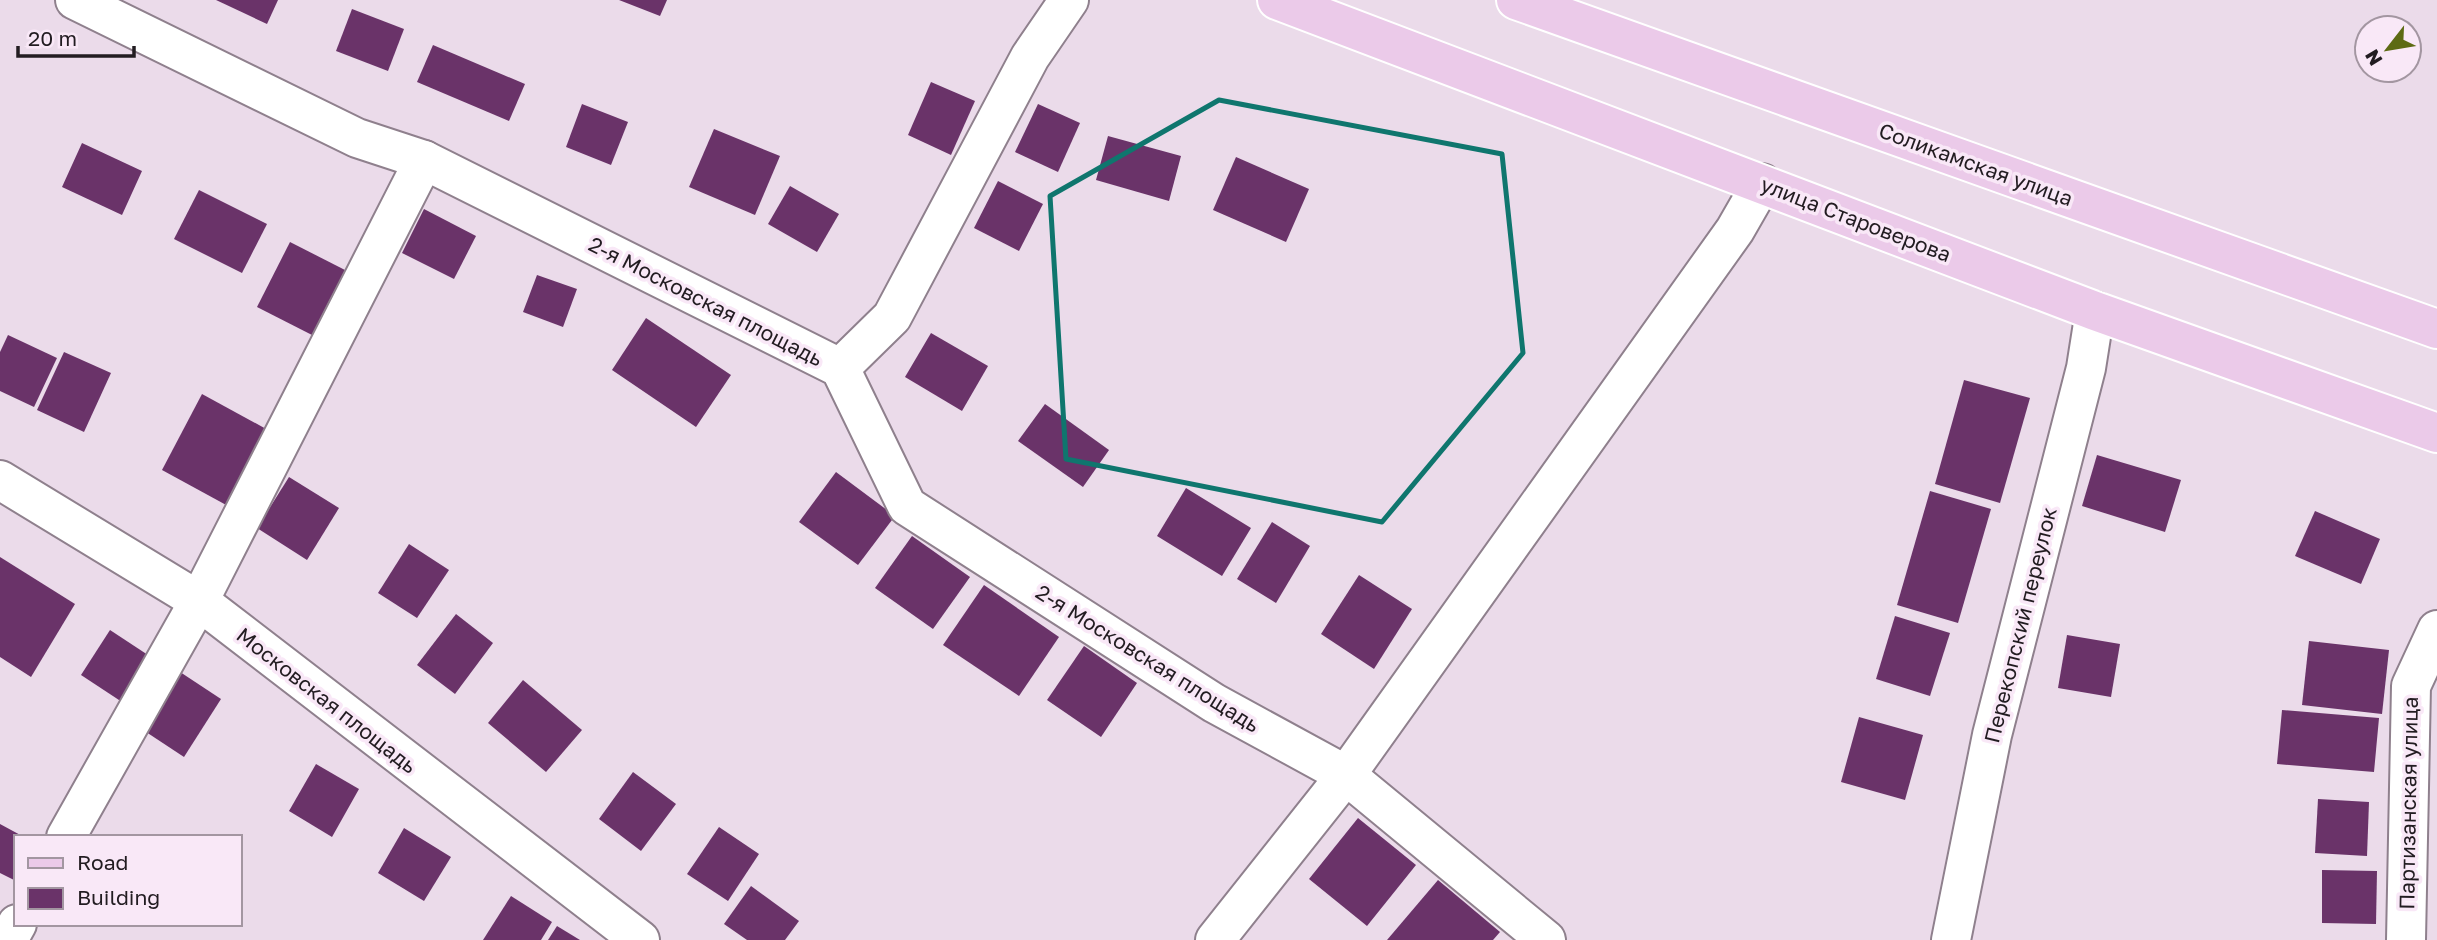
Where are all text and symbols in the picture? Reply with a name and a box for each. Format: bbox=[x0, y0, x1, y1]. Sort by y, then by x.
scale bar bbox=[18, 14, 133, 58]
north arrow bbox=[2353, 14, 2423, 84]
text: 20 m bbox=[28, 25, 77, 51]
text: N bbox=[2359, 46, 2387, 70]
street label: Соликамская улица bbox=[1875, 117, 2077, 211]
street label: улица Староверова bbox=[1757, 171, 1955, 267]
street label: 2-я Московская площадь bbox=[585, 231, 827, 371]
street label: Перекопский переулок bbox=[1978, 504, 2062, 746]
street label: 2-я Московская площадь bbox=[1031, 578, 1265, 738]
street label: Московская площадь bbox=[232, 622, 422, 778]
street label: Партизанская улица bbox=[2393, 696, 2423, 910]
legend bbox=[14, 835, 242, 926]
text: Road bbox=[77, 849, 128, 875]
text: Building bbox=[77, 884, 160, 910]

